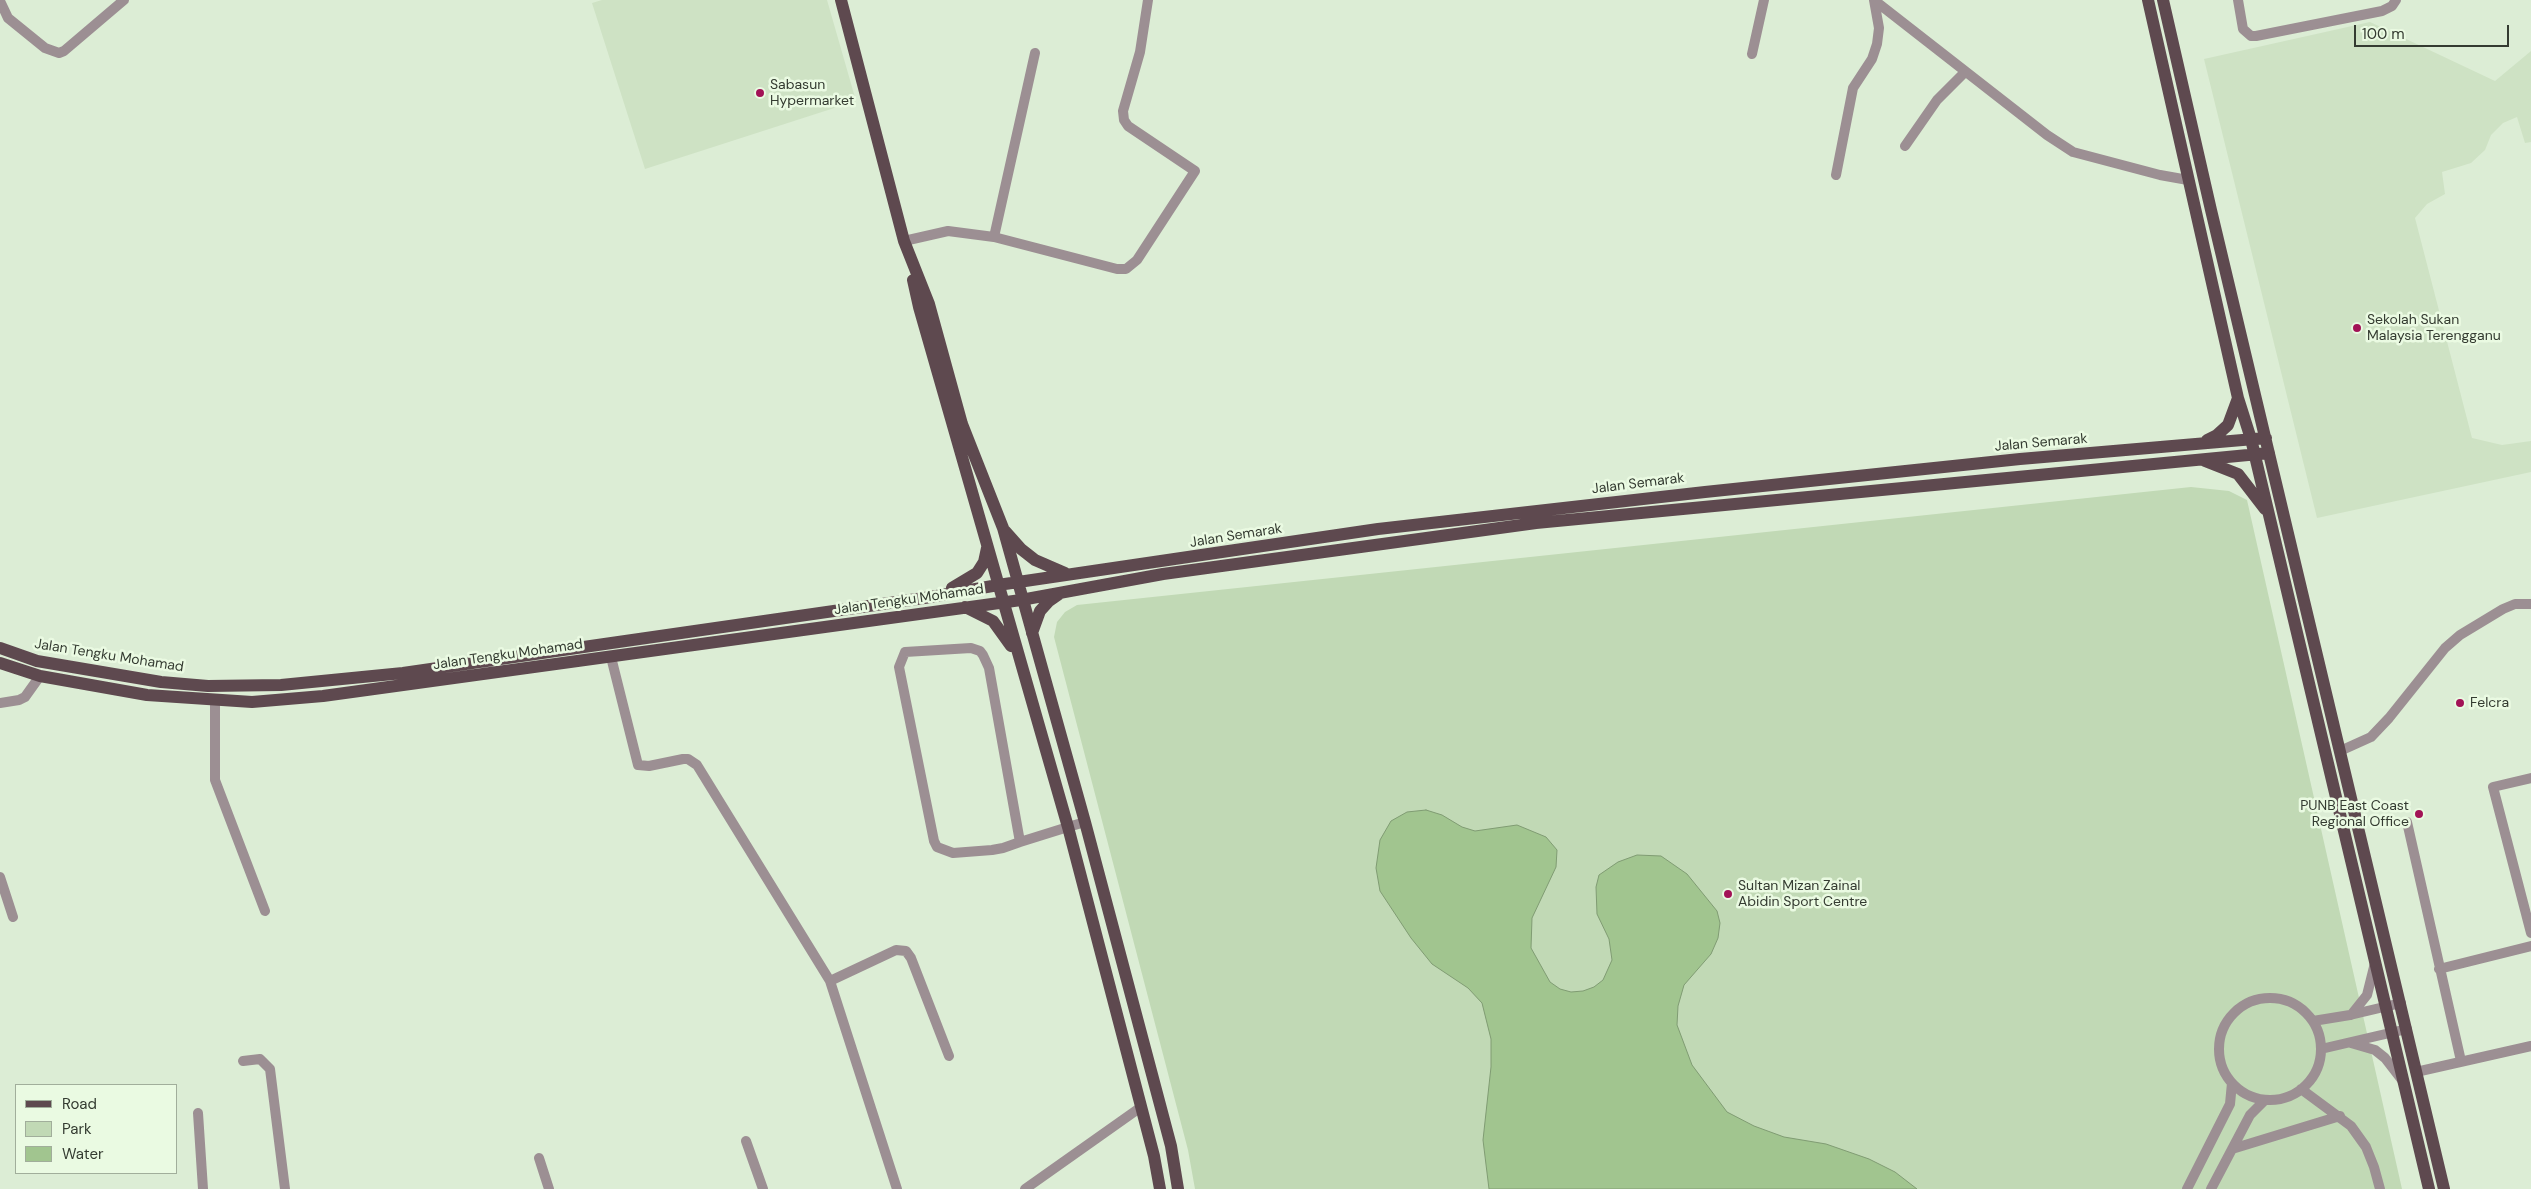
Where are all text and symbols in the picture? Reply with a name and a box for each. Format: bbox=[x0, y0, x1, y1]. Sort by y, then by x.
scale bar bbox=[2356, 15, 2511, 47]
text: 100 m bbox=[2362, 24, 2405, 44]
place label: Sabasun Hypermarket bbox=[770, 77, 854, 110]
marker: Sabasun Hypermarket bbox=[754, 87, 766, 99]
place label: Sekolah Sukan Malaysia Terengganu bbox=[2367, 312, 2501, 344]
marker: Sekolah Sukan Malaysia Terengganu bbox=[2351, 322, 2363, 334]
street label: Jalan Semarak bbox=[1994, 431, 2088, 455]
street label: Jalan Semarak bbox=[1591, 470, 1685, 498]
street label: Jalan Semarak bbox=[1189, 520, 1283, 552]
street label: Jalan Tengku Mohamad bbox=[833, 581, 985, 619]
street label: Jalan Tengku Mohamad bbox=[33, 636, 185, 676]
street label: Jalan Tengku Mohamad bbox=[432, 636, 584, 674]
place label: Felcra bbox=[2470, 695, 2509, 711]
marker: Felcra bbox=[2454, 697, 2466, 709]
place label: PUNB East Coast Regional Office bbox=[2300, 798, 2409, 830]
marker: PUNB East Coast Regional Office bbox=[2413, 808, 2425, 820]
place label: Sultan Mizan Zainal Abidin Sport Centre bbox=[1738, 878, 1867, 910]
marker: Sultan Mizan Zainal Abidin Sport Centre bbox=[1722, 888, 1734, 900]
legend bbox=[15, 1084, 178, 1174]
text: Road bbox=[62, 1094, 97, 1114]
text: Park bbox=[62, 1119, 92, 1139]
text: Water bbox=[62, 1144, 103, 1164]

